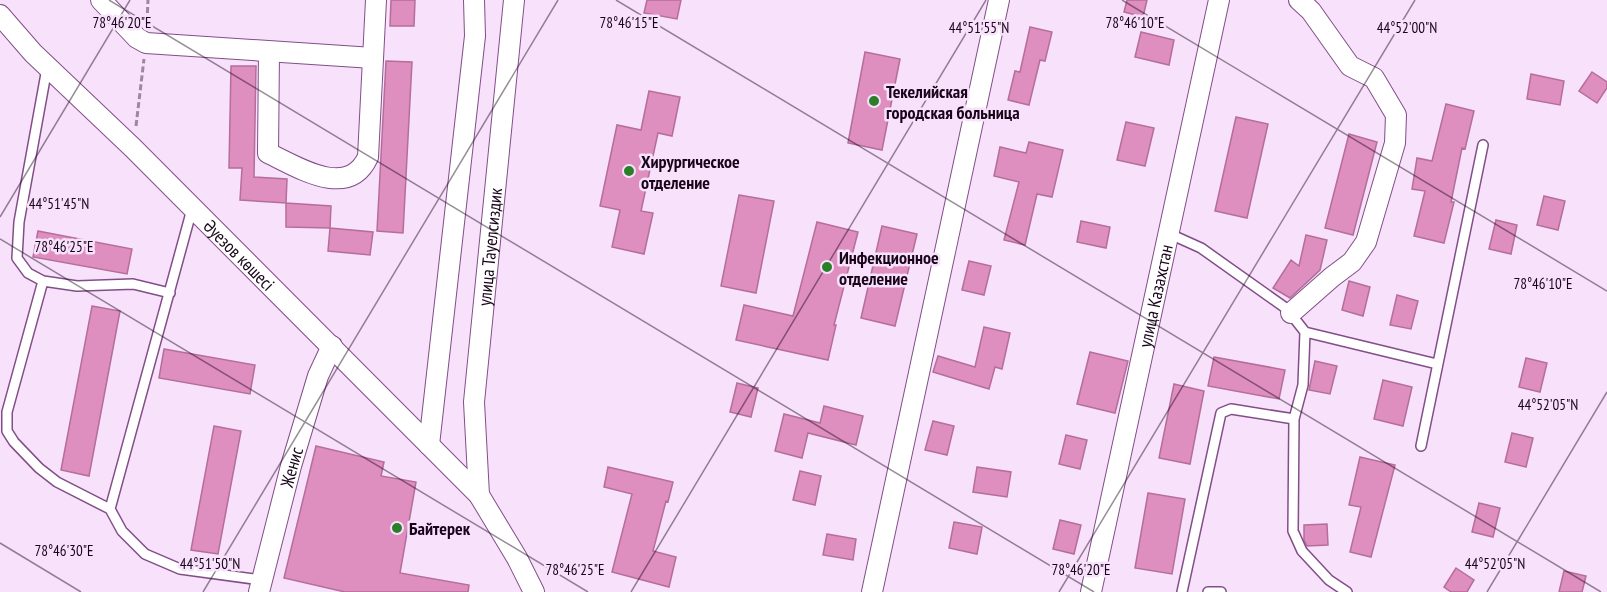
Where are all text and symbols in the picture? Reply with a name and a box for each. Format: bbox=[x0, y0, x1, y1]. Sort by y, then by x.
text: 78°46'20"E bbox=[92, 13, 152, 32]
text: 78°46'15"E bbox=[599, 13, 659, 32]
text: 78°46'10"E bbox=[1105, 13, 1165, 32]
text: 44°51'55"N bbox=[949, 18, 1009, 37]
text: 44°52'00"N bbox=[1377, 18, 1437, 37]
place label: Текелийская городская больница bbox=[886, 80, 1020, 124]
marker: Текелийская городская больница bbox=[867, 94, 881, 108]
place label: Хирургическое отделение bbox=[641, 150, 740, 194]
marker: Хирургическое отделение bbox=[622, 164, 636, 178]
street label: улица Тауелсиздик bbox=[472, 187, 507, 307]
text: 44°51'45"N bbox=[29, 194, 89, 213]
street label: Әуезов көшесі bbox=[199, 214, 280, 295]
text: 78°46'25"E bbox=[34, 237, 94, 256]
street label: улица Казахстан bbox=[1133, 242, 1177, 349]
place label: Инфекционное отделение bbox=[839, 246, 939, 290]
marker: Инфекционное отделение bbox=[820, 260, 834, 274]
text: 78°46'10"E bbox=[1513, 274, 1573, 293]
text: 44°52'05"N bbox=[1518, 395, 1578, 414]
street label: Женис bbox=[274, 444, 308, 491]
place label: Байтерек bbox=[409, 517, 471, 540]
marker: Байтерек bbox=[390, 521, 404, 535]
text: 78°46'30"E bbox=[34, 541, 94, 560]
text: 44°51'50"N bbox=[180, 554, 240, 573]
text: 44°52'05"N bbox=[1465, 554, 1525, 573]
text: 78°46'25"E bbox=[545, 560, 605, 579]
text: 78°46'20"E bbox=[1051, 560, 1111, 579]

